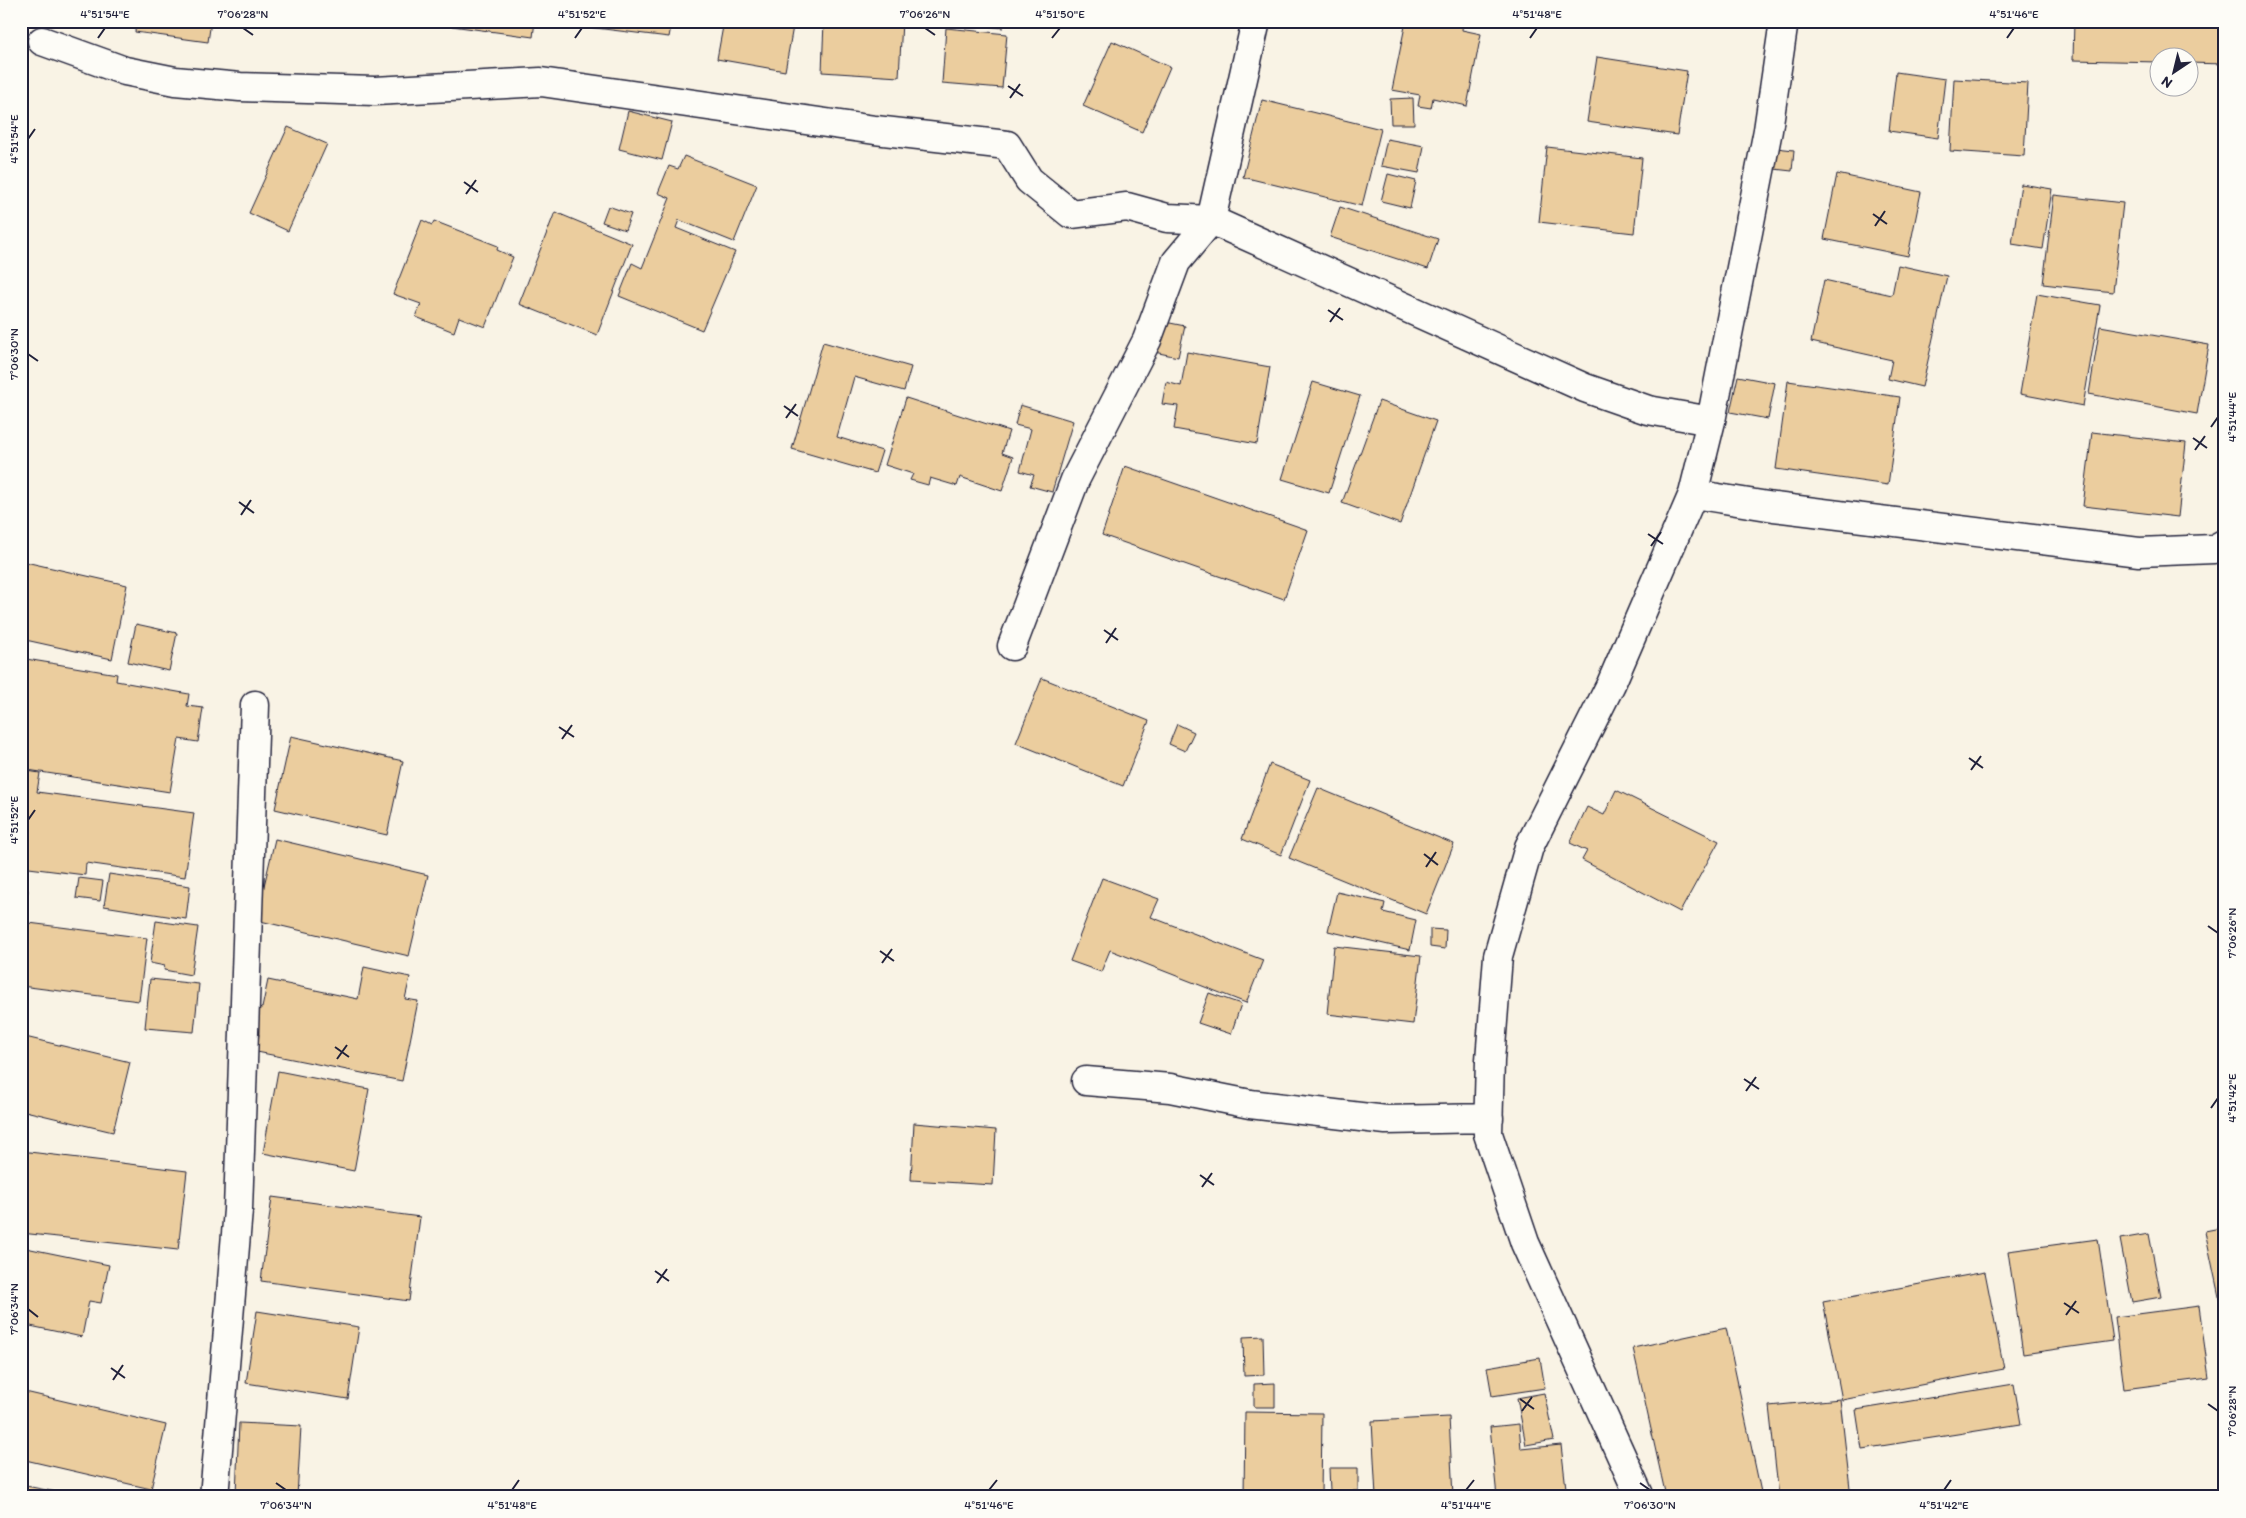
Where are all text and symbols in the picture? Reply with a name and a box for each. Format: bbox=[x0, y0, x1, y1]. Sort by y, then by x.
text: 4°51'54"E bbox=[80, 7, 130, 21]
text: 7°06'28"N bbox=[218, 7, 268, 21]
text: 4°51'52"E bbox=[558, 7, 607, 21]
text: 7°06'26"N bbox=[900, 7, 950, 21]
text: 4°51'50"E bbox=[1035, 7, 1085, 21]
text: 4°51'48"E bbox=[1512, 7, 1562, 21]
text: 4°51'46"E bbox=[1989, 7, 2039, 21]
north arrow bbox=[2148, 48, 2198, 98]
text: N bbox=[2158, 73, 2176, 92]
text: 4°51'54"E bbox=[7, 114, 21, 164]
text: 7°06'30"N bbox=[7, 328, 21, 380]
text: 4°51'44"E bbox=[2225, 391, 2239, 442]
text: 4°51'52"E bbox=[7, 795, 21, 844]
text: 7°06'26"N bbox=[2225, 908, 2239, 958]
text: 4°51'42"E bbox=[2225, 1073, 2239, 1123]
text: 7°06'34"N bbox=[7, 1283, 21, 1335]
text: 7°06'28"N bbox=[2225, 1386, 2239, 1436]
text: 7°06'34"N bbox=[260, 1498, 312, 1512]
text: 4°51'48"E bbox=[487, 1498, 537, 1512]
text: 4°51'46"E bbox=[964, 1498, 1014, 1512]
text: 4°51'44"E bbox=[1441, 1498, 1492, 1512]
text: 7°06'30"N bbox=[1624, 1498, 1676, 1512]
text: 4°51'42"E bbox=[1919, 1498, 1969, 1512]

